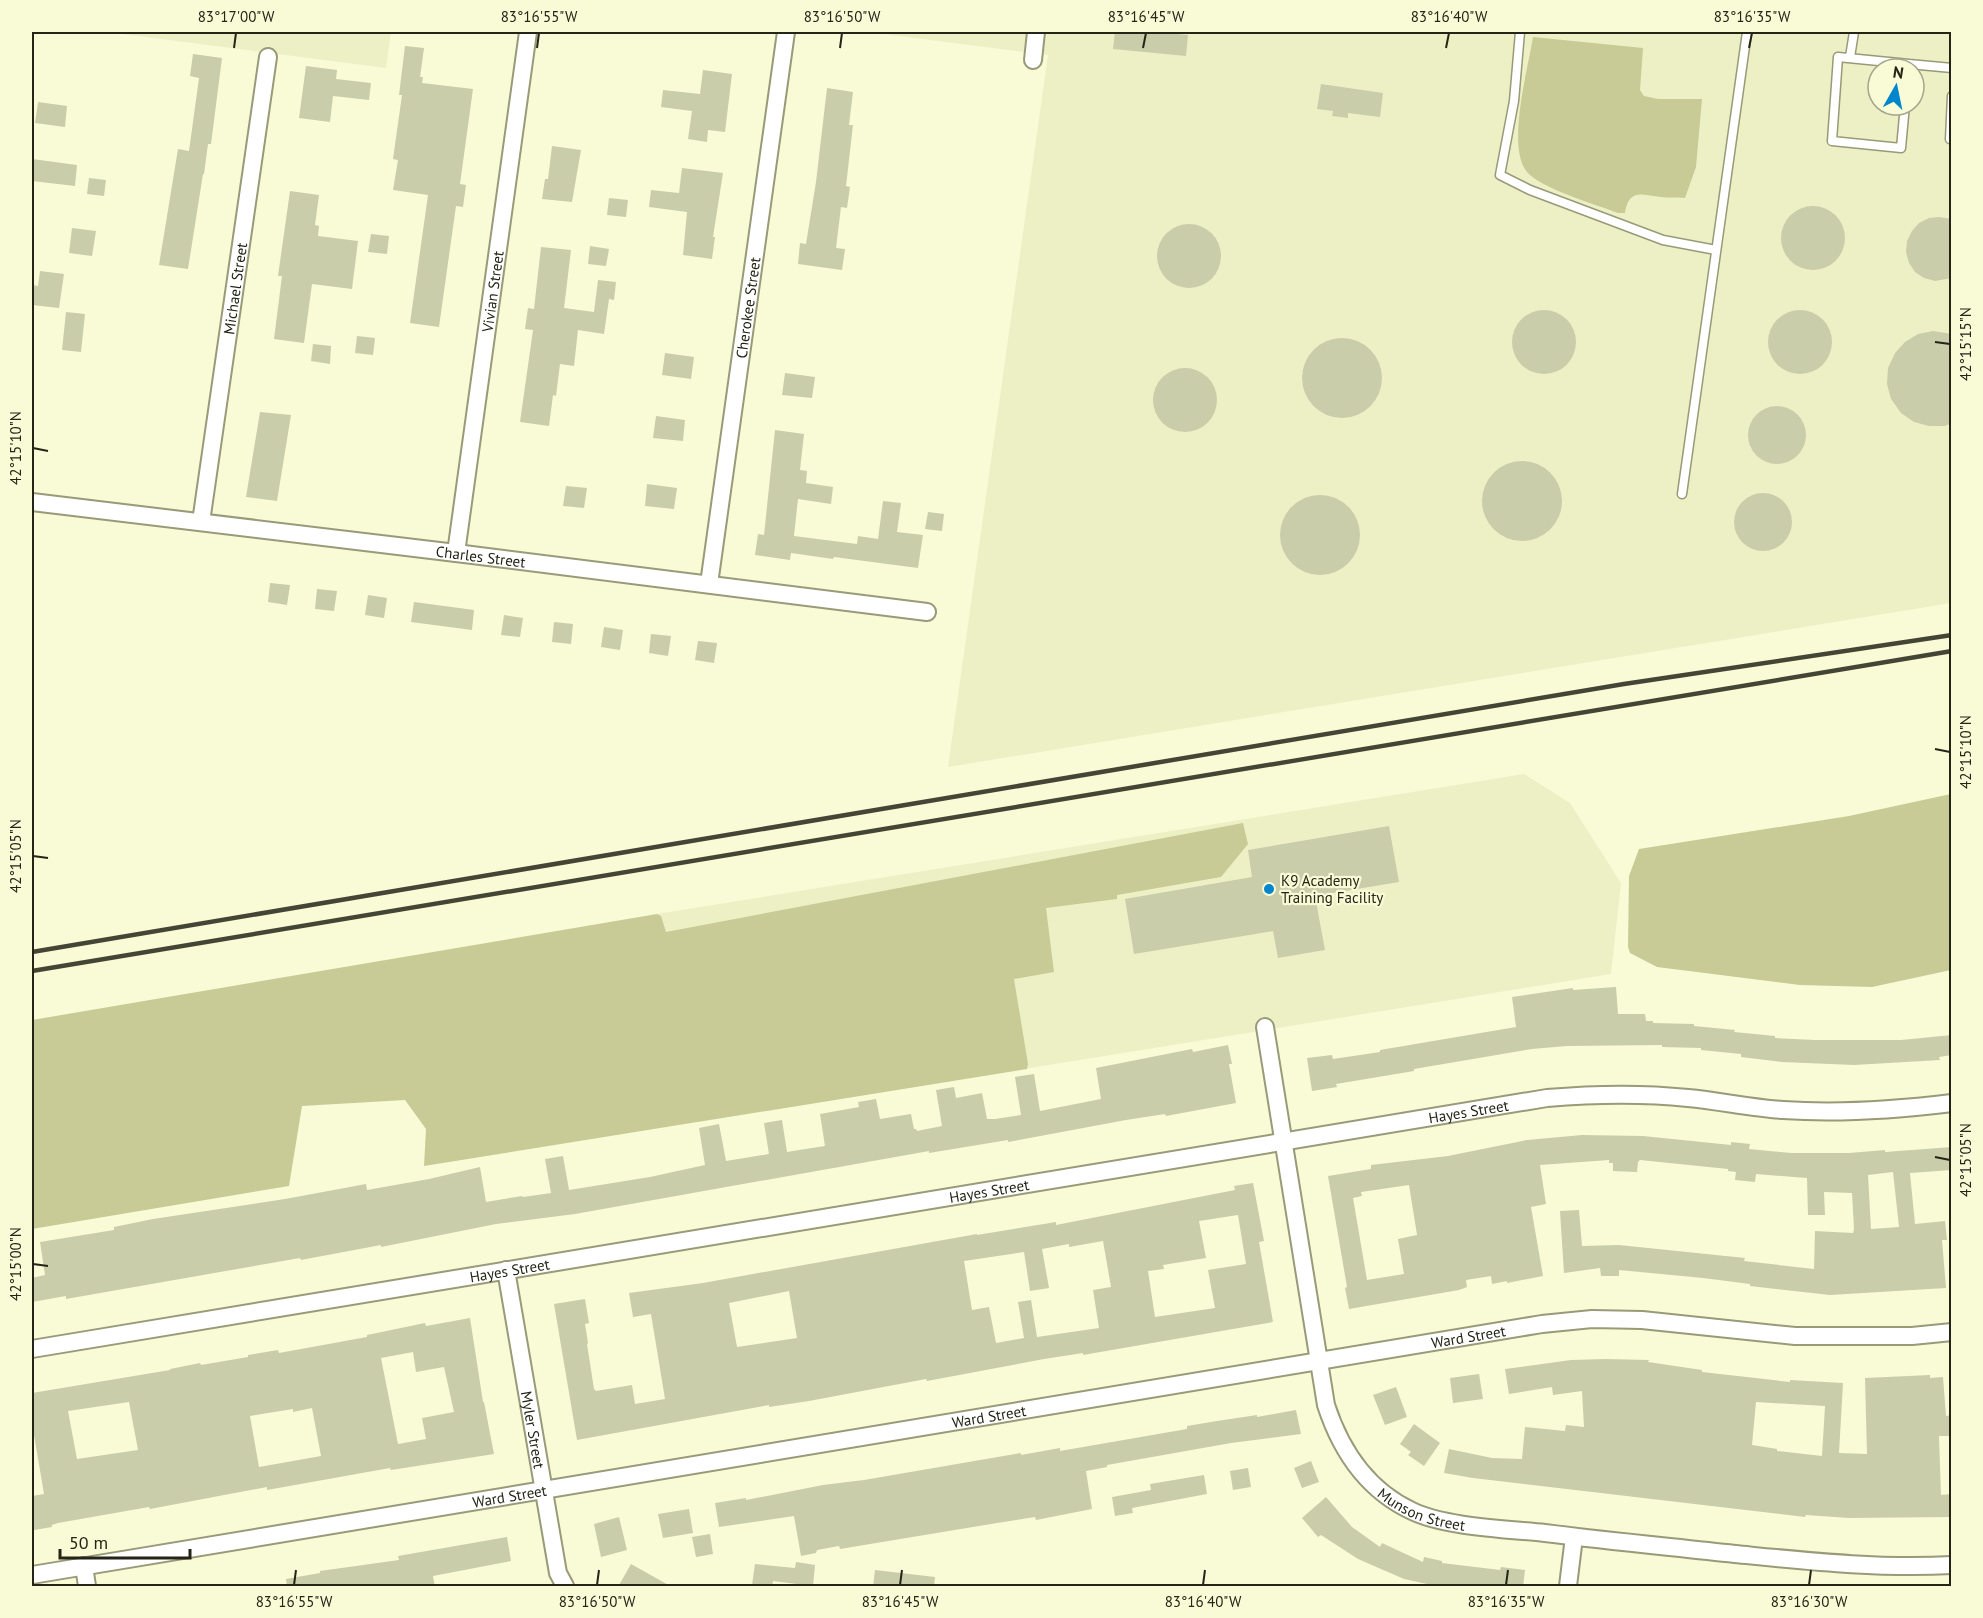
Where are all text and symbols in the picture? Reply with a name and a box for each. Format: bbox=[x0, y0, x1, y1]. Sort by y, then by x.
text: 83°17'00"W bbox=[198, 7, 275, 26]
text: 83°16'55"W bbox=[501, 7, 578, 26]
text: 83°16'50"W bbox=[804, 7, 881, 26]
text: 83°16'45"W bbox=[1108, 7, 1185, 26]
text: 83°16'40"W bbox=[1411, 7, 1488, 26]
text: 83°16'35"W bbox=[1714, 7, 1791, 26]
north arrow bbox=[1866, 57, 1926, 117]
text: N bbox=[1892, 61, 1905, 83]
street label: Michael Street bbox=[219, 241, 251, 336]
street label: Vivian Street bbox=[477, 250, 507, 334]
street label: Cherokee Street bbox=[731, 256, 764, 360]
text: 42°15'15"N bbox=[1956, 307, 1975, 381]
text: 42°15'10"N bbox=[6, 411, 25, 485]
street label: Charles Street bbox=[435, 541, 527, 571]
text: 42°15'10"N bbox=[1956, 715, 1975, 789]
text: 42°15'05"N bbox=[6, 819, 25, 893]
place label: K9 Academy Training Facility bbox=[1281, 871, 1383, 907]
marker: K9 Academy Training Facility bbox=[1262, 882, 1276, 896]
street label: Hayes Street bbox=[1427, 1095, 1510, 1127]
text: 42°15'05"N bbox=[1956, 1123, 1975, 1197]
street label: Hayes Street bbox=[948, 1174, 1030, 1206]
text: 42°15'00"N bbox=[6, 1227, 25, 1301]
street label: Hayes Street bbox=[468, 1254, 551, 1286]
street label: Ward Street bbox=[1430, 1321, 1507, 1352]
street label: Myler Street bbox=[517, 1389, 549, 1470]
street label: Ward Street bbox=[950, 1400, 1027, 1431]
street label: Ward Street bbox=[471, 1480, 548, 1511]
street label: Munson Street bbox=[1374, 1483, 1467, 1534]
scale bar bbox=[60, 1522, 190, 1560]
text: 50 m bbox=[69, 1531, 108, 1554]
text: 83°16'55"W bbox=[256, 1592, 333, 1611]
text: 83°16'50"W bbox=[559, 1592, 636, 1611]
text: 83°16'45"W bbox=[862, 1592, 939, 1611]
text: 83°16'40"W bbox=[1165, 1592, 1242, 1611]
text: 83°16'35"W bbox=[1468, 1592, 1545, 1611]
text: 83°16'30"W bbox=[1771, 1592, 1848, 1611]

